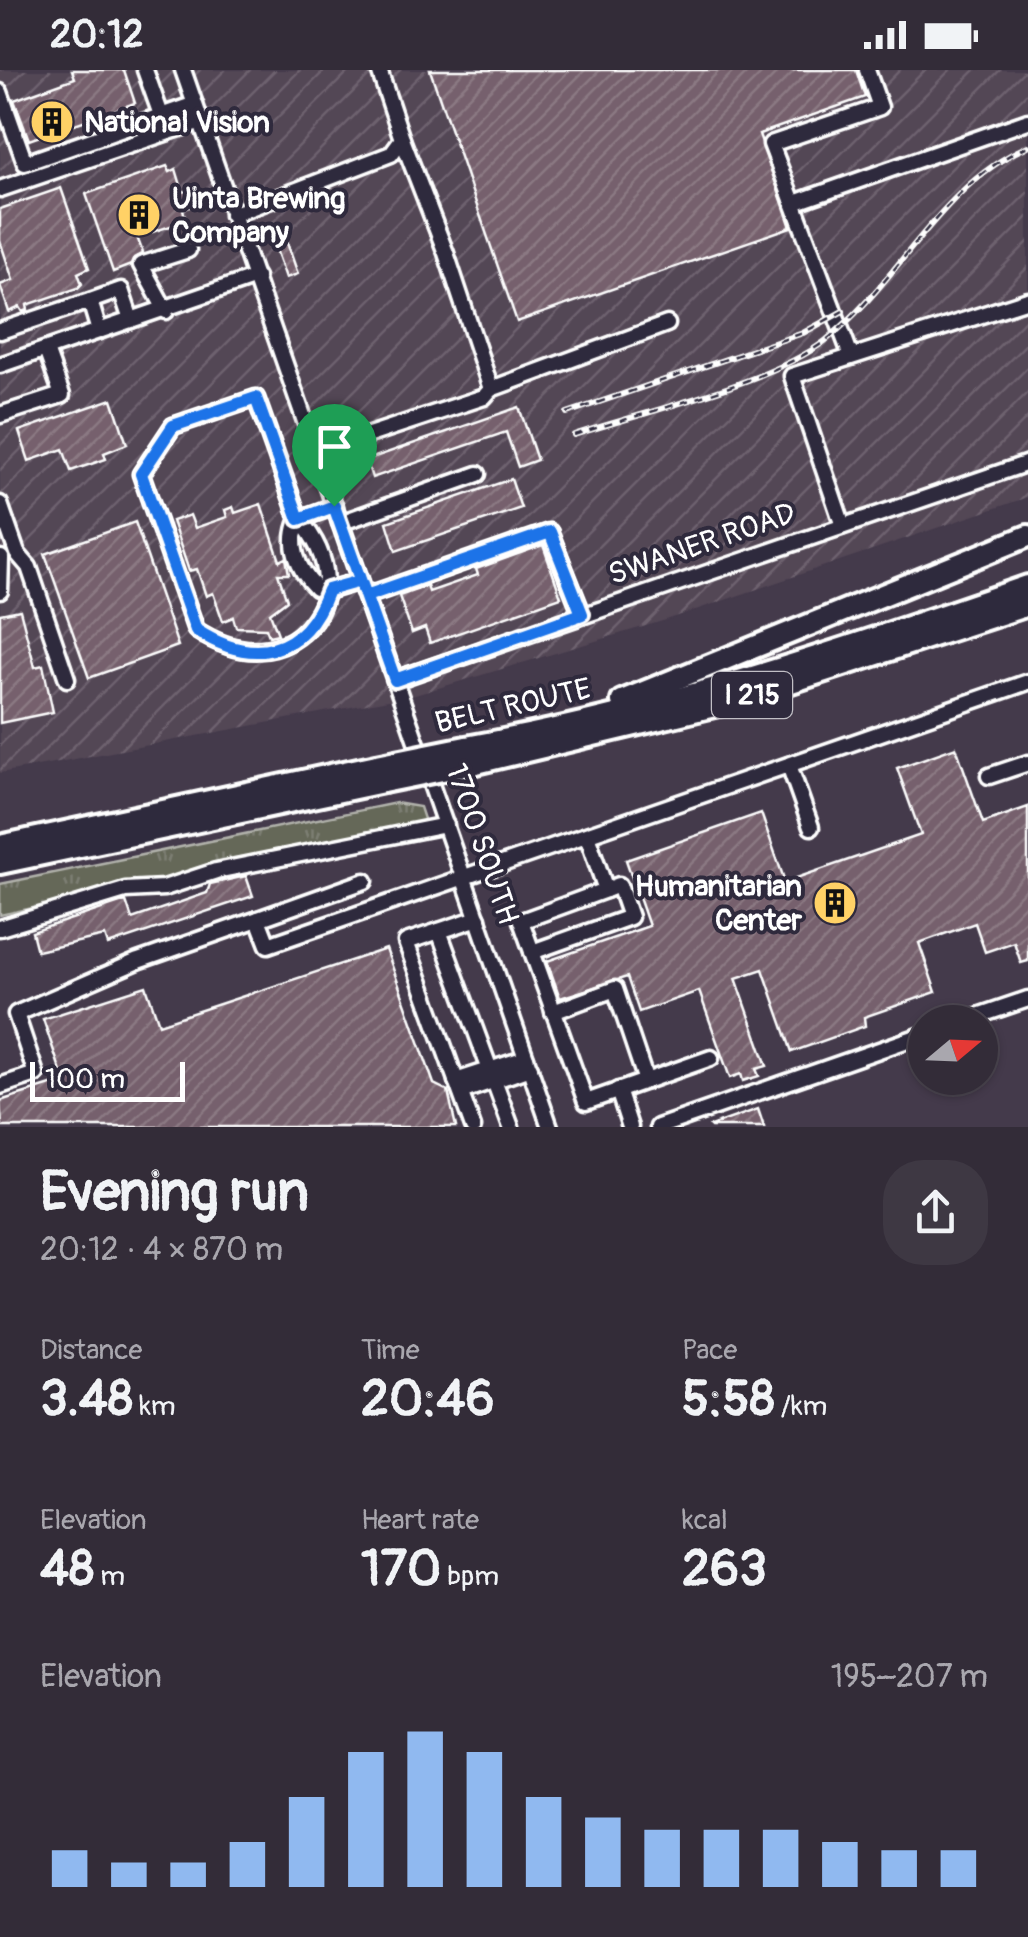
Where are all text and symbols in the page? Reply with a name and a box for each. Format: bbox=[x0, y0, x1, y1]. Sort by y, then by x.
text: 20:12 bbox=[50, 11, 143, 59]
building icon: National Vision bbox=[29, 99, 75, 145]
place label: National Vision bbox=[84, 104, 270, 141]
place label: Uinta Brewing Company bbox=[172, 180, 345, 251]
building icon: Uinta Brewing Company bbox=[116, 192, 162, 238]
pin bbox=[292, 404, 377, 507]
icon: arrive bbox=[307, 419, 362, 474]
street label: SWANER ROAD bbox=[604, 495, 800, 593]
street label: BELT ROUTE bbox=[431, 670, 595, 742]
road number: I 215 bbox=[712, 672, 792, 718]
street label: 1700 SOUTH bbox=[437, 759, 527, 929]
place label: Humanitarian Center bbox=[635, 868, 802, 939]
building icon: Humanitarian Center bbox=[812, 880, 858, 926]
north arrow bbox=[908, 1005, 998, 1095]
map controls bbox=[908, 1005, 998, 1095]
scale bar bbox=[30, 1057, 185, 1102]
text: 100 m bbox=[45, 1062, 125, 1097]
text: Evening run bbox=[40, 1158, 309, 1227]
button: share bbox=[883, 1160, 988, 1265]
text: 20:12 · 4 × 870 m bbox=[40, 1230, 283, 1270]
text: Distance bbox=[40, 1333, 142, 1368]
text: Time bbox=[361, 1333, 420, 1368]
text: Pace bbox=[682, 1333, 737, 1368]
text: 3.48 bbox=[40, 1368, 133, 1431]
text: 20:46 bbox=[361, 1368, 495, 1431]
text: 5:58 bbox=[682, 1368, 775, 1431]
text: km bbox=[133, 1389, 176, 1424]
text: /km bbox=[775, 1389, 827, 1424]
text: Elevation bbox=[40, 1503, 147, 1538]
text: Heart rate bbox=[361, 1503, 479, 1538]
text: kcal bbox=[682, 1503, 728, 1538]
text: 48 bbox=[40, 1538, 94, 1601]
text: 170 bbox=[361, 1538, 441, 1601]
text: 263 bbox=[682, 1538, 767, 1601]
text: m bbox=[94, 1559, 125, 1594]
text: bpm bbox=[441, 1559, 499, 1594]
text: Elevation bbox=[40, 1657, 162, 1697]
text: 195–207 m bbox=[831, 1657, 988, 1697]

